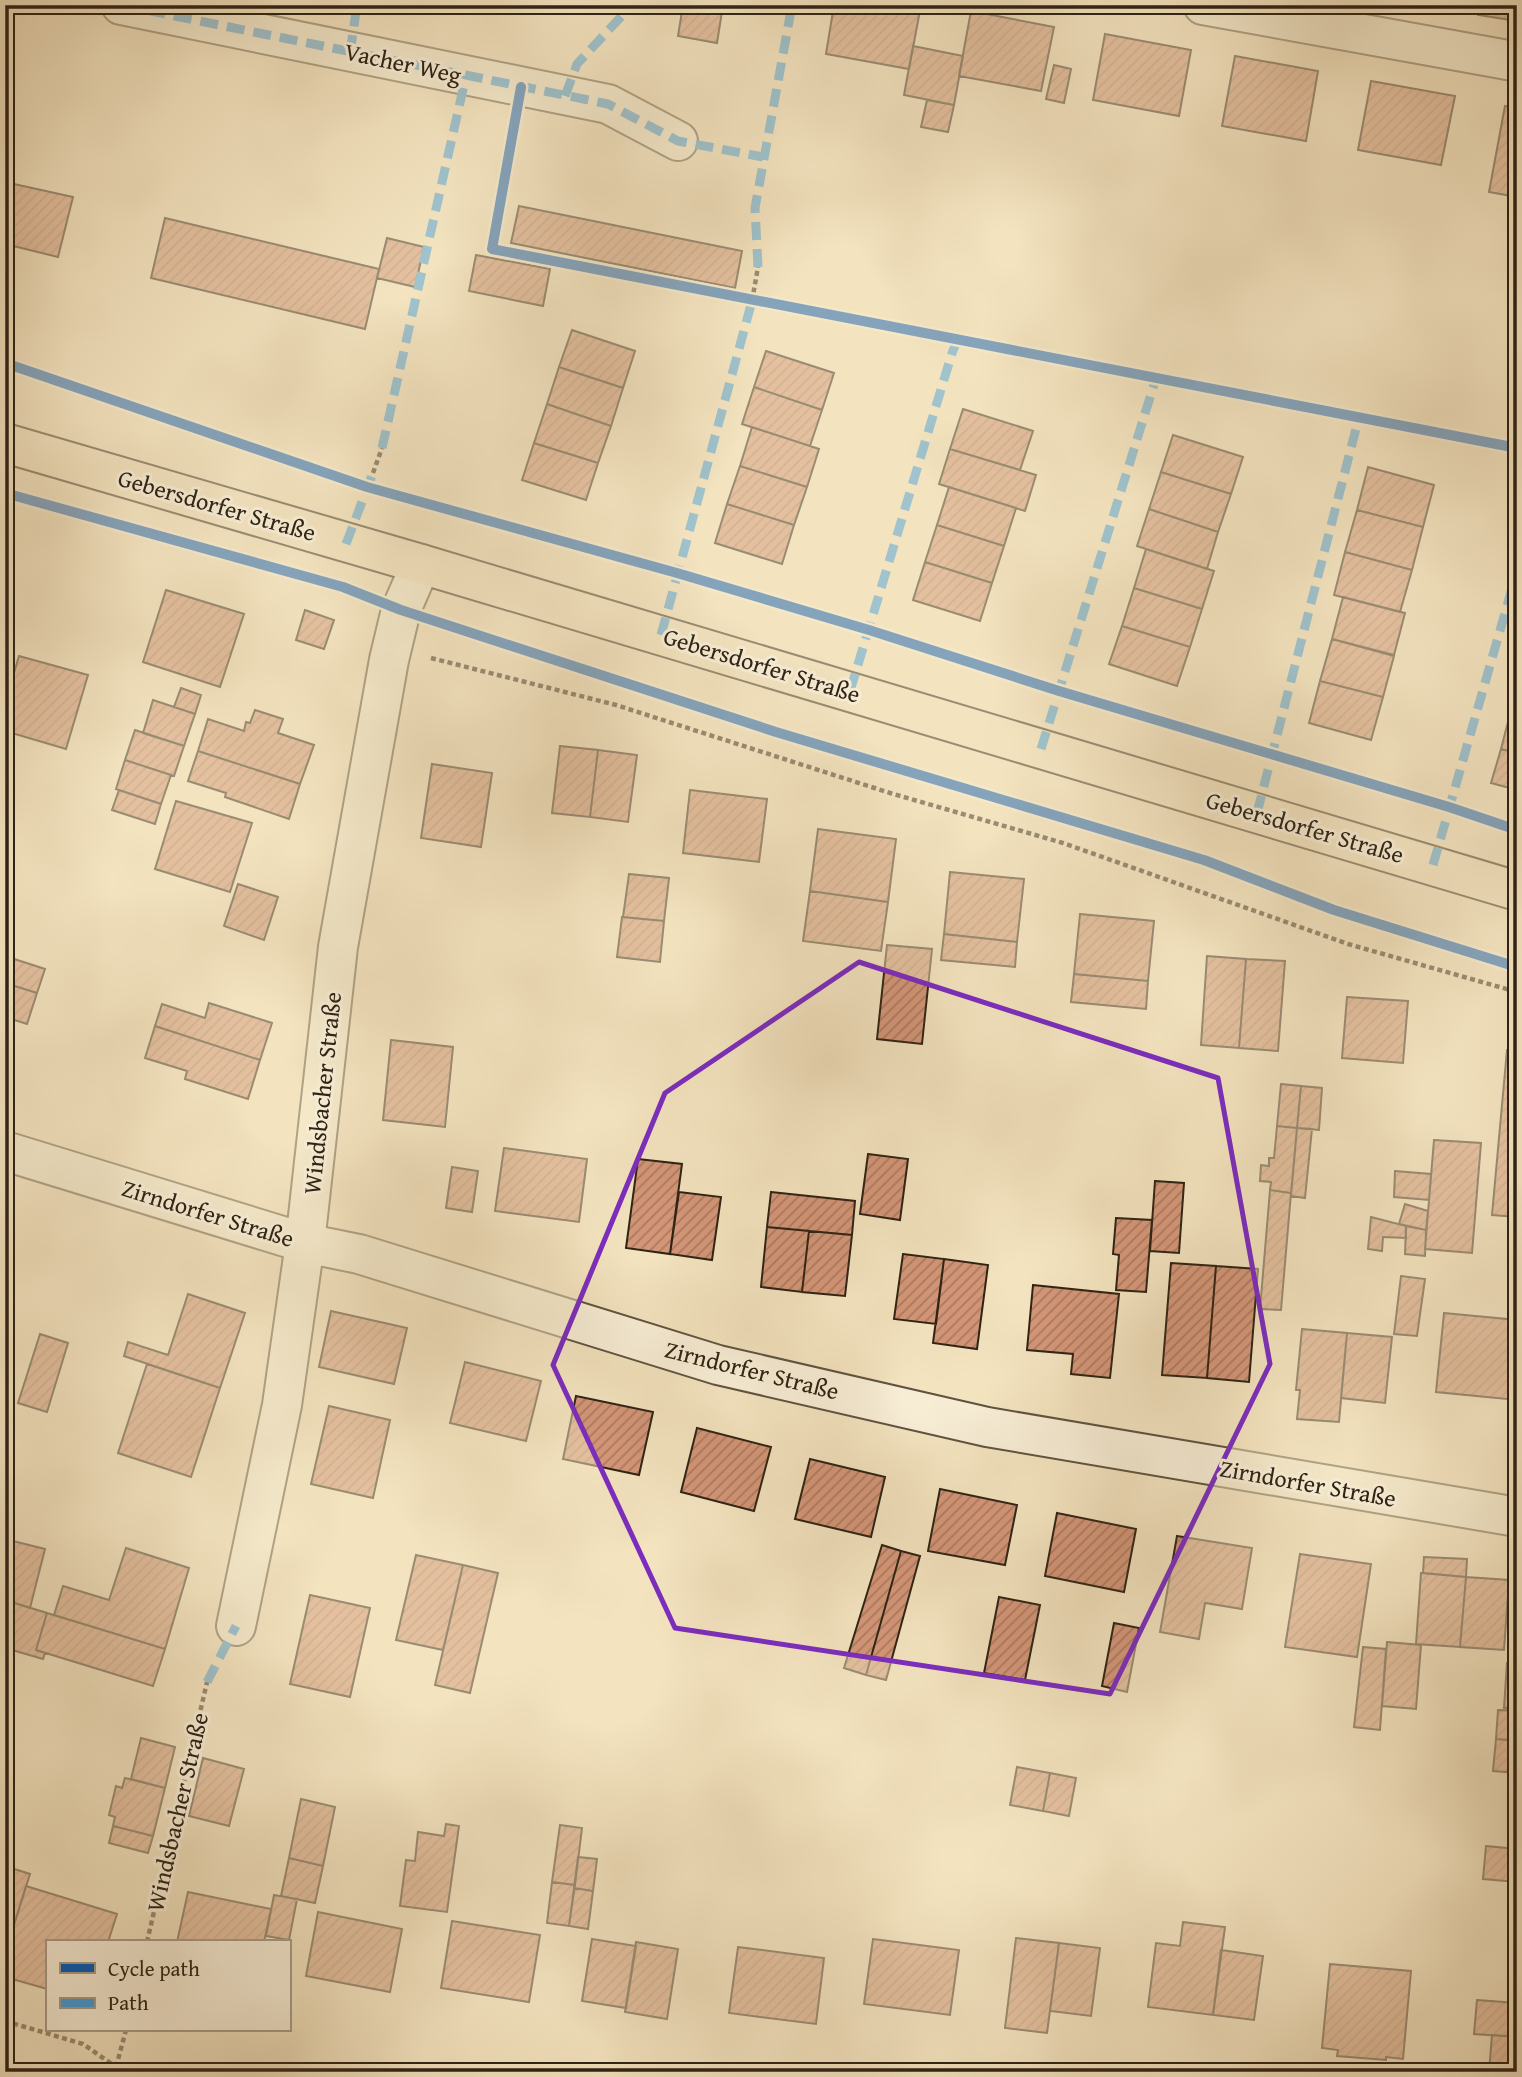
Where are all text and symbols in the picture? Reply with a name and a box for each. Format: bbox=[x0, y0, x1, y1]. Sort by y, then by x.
street label: Vacher Weg bbox=[341, 34, 465, 92]
street label: Gebersdorfer Straße bbox=[114, 460, 320, 550]
street label: Gebersdorfer Straße bbox=[659, 618, 865, 712]
street label: Gebersdorfer Straße bbox=[1202, 782, 1408, 872]
street label: Windsbacher Straße bbox=[294, 990, 350, 1196]
street label: Zirndorfer Straße bbox=[118, 1170, 298, 1256]
street label: Zirndorfer Straße bbox=[661, 1331, 843, 1409]
street label: Zirndorfer Straße bbox=[1217, 1450, 1399, 1516]
street label: Windsbacher Straße bbox=[137, 1709, 217, 1915]
legend bbox=[46, 1940, 290, 2032]
text: Cycle path bbox=[108, 1953, 200, 1984]
text: Path bbox=[108, 1987, 149, 2018]

